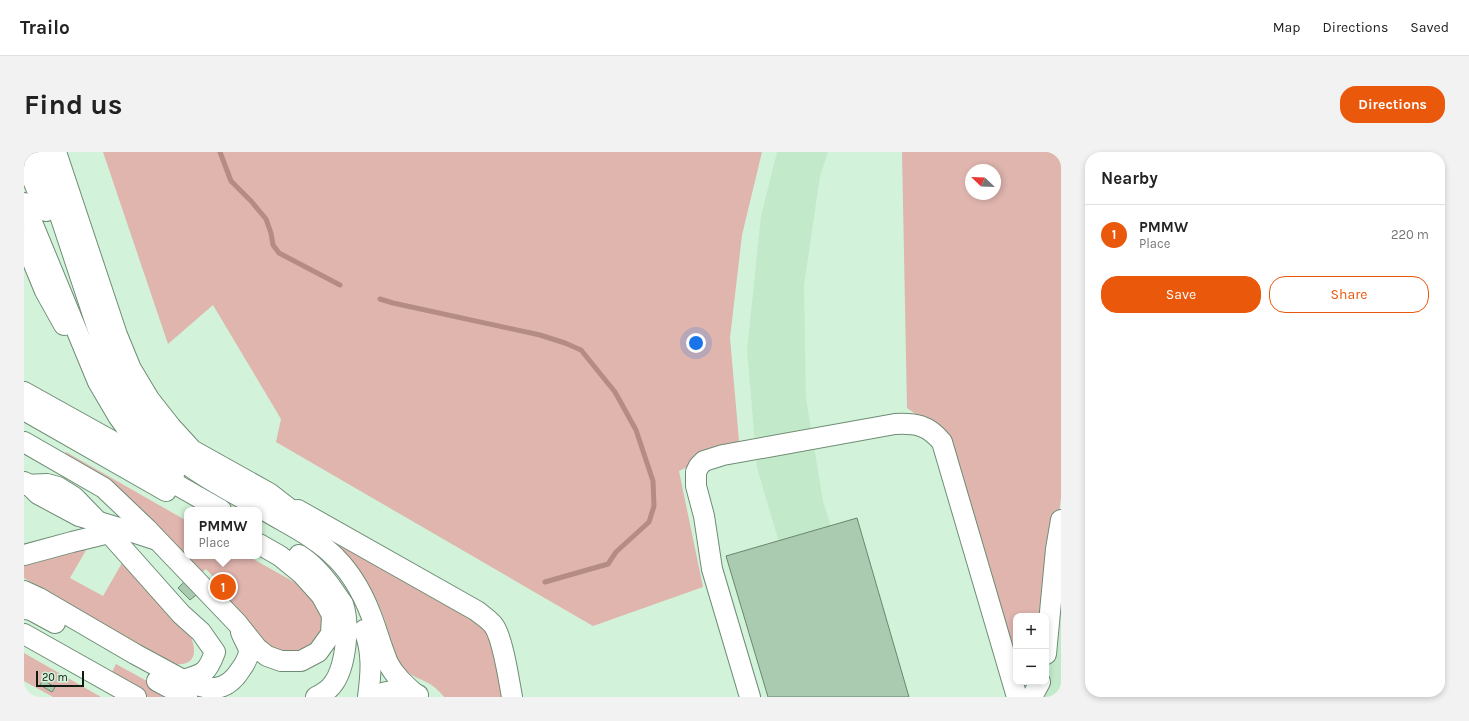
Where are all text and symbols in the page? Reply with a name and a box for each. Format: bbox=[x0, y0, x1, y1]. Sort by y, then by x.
text: Trailo bbox=[20, 17, 70, 39]
text: Map bbox=[1273, 19, 1301, 36]
text: Directions bbox=[1323, 19, 1388, 36]
text: Saved bbox=[1410, 19, 1449, 36]
button: Directions bbox=[1340, 86, 1445, 123]
text: Find us bbox=[24, 88, 123, 121]
north arrow bbox=[965, 164, 1001, 200]
text: Nearby bbox=[1101, 168, 1158, 188]
text: PMMW bbox=[1139, 218, 1188, 236]
text: 1 bbox=[1112, 227, 1116, 242]
text: 220 m bbox=[1391, 227, 1429, 242]
text: Place bbox=[1139, 236, 1170, 251]
button: Save bbox=[1101, 276, 1261, 313]
button: Share bbox=[1269, 276, 1429, 313]
your location bbox=[686, 333, 706, 353]
popup bbox=[184, 507, 262, 559]
text: PMMW bbox=[198, 517, 248, 535]
text: Place bbox=[198, 535, 230, 550]
pin: 1 bbox=[210, 572, 236, 602]
map controls bbox=[1013, 613, 1049, 685]
button: + bbox=[1013, 613, 1049, 649]
button: − bbox=[1013, 649, 1049, 685]
scale bar bbox=[36, 669, 84, 688]
text: 20 m bbox=[42, 671, 68, 684]

